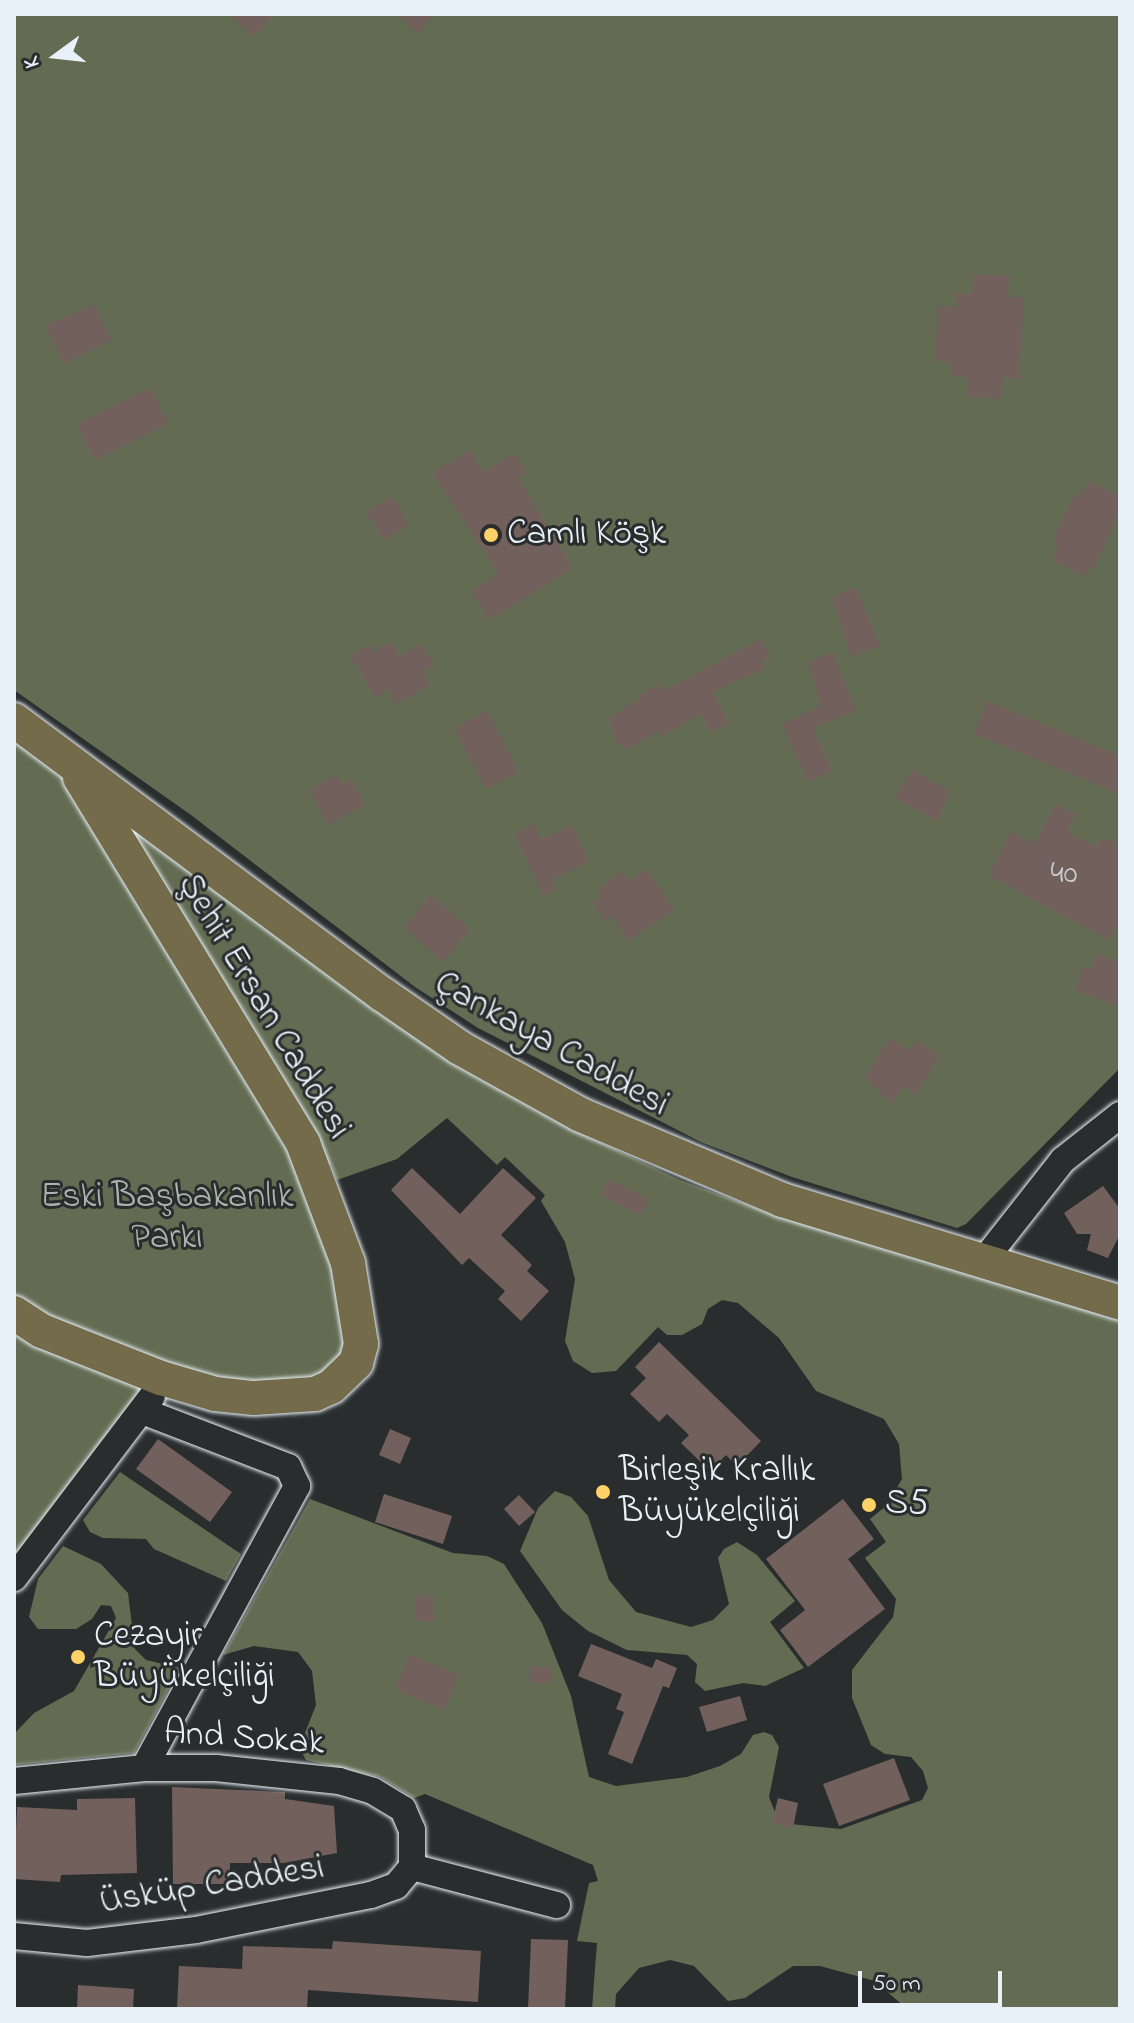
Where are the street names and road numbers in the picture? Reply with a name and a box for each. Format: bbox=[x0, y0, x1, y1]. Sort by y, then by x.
street label: Şehit Ersan Caddesi bbox=[167, 866, 359, 1148]
street label: Çankaya Caddesi bbox=[426, 963, 676, 1127]
street label: And Sokak bbox=[162, 1712, 326, 1766]
street label: Üsküp Caddesi bbox=[97, 1847, 327, 1925]

